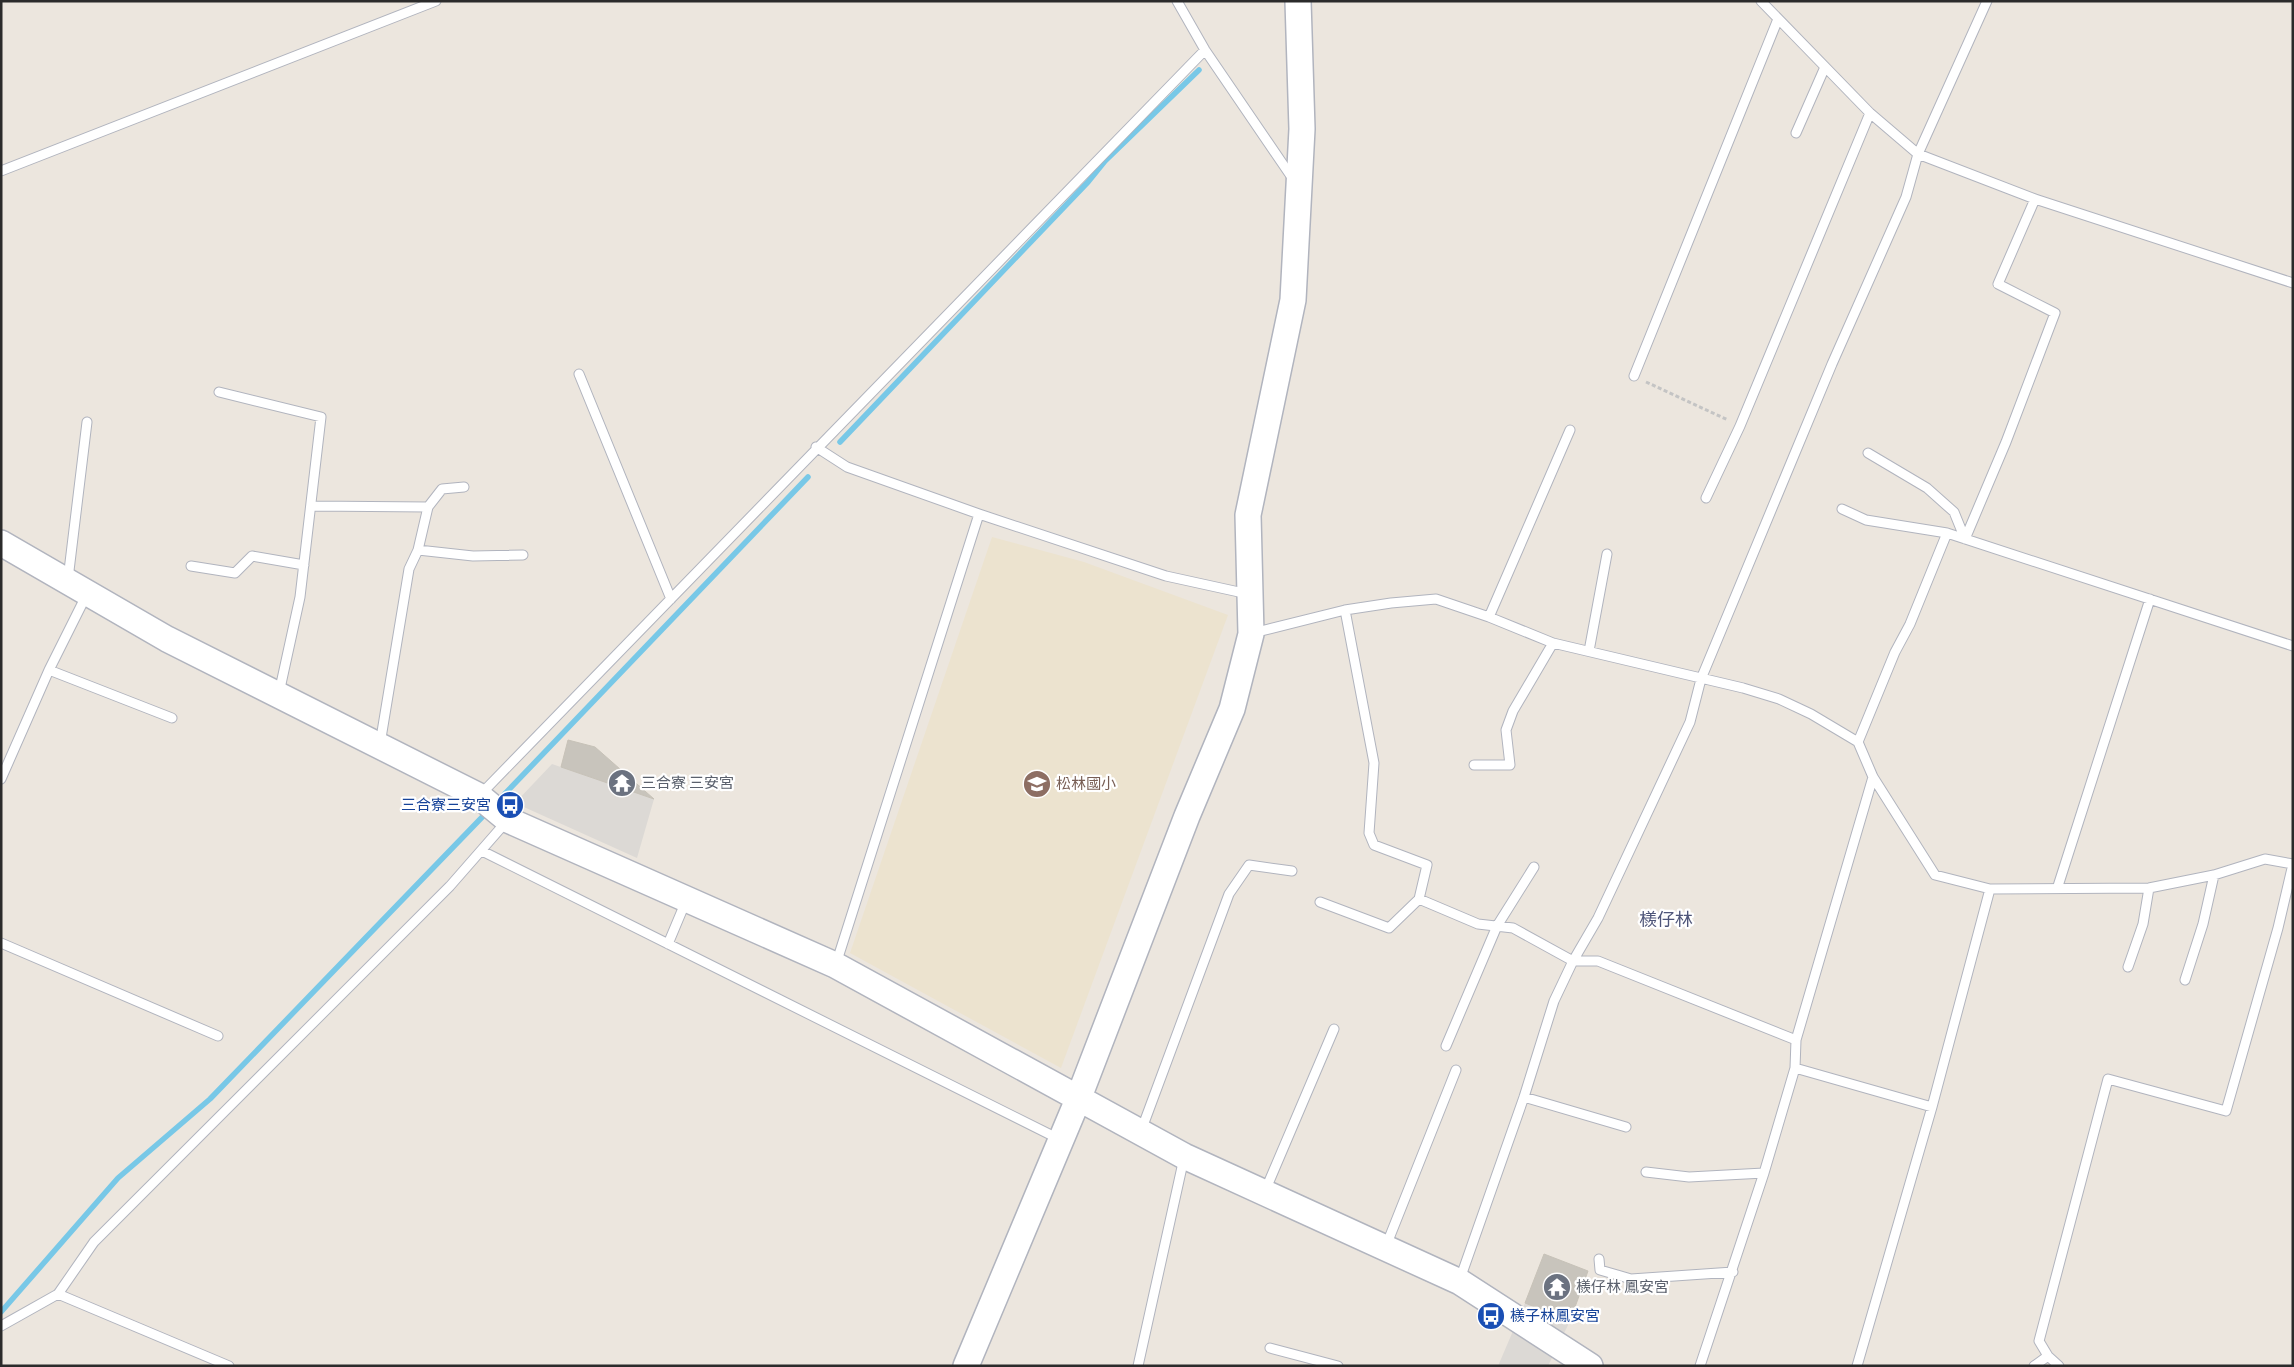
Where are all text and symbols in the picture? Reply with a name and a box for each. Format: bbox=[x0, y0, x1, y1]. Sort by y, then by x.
temple icon: 三合寮 三安宮 bbox=[607, 768, 637, 798]
school or university icon: 松林國小 bbox=[1022, 769, 1052, 799]
place label: 三合寮 三安宮 bbox=[641, 773, 734, 791]
place label: 松林國小 bbox=[1056, 774, 1116, 792]
bus stop icon: 三合寮三安宮 bbox=[495, 790, 525, 820]
place label: 三合寮三安宮 bbox=[401, 795, 491, 813]
district label: 檨仔林 bbox=[1639, 908, 1693, 930]
temple icon: 檨仔林 鳳安宮 bbox=[1542, 1272, 1572, 1302]
place label: 檨仔林 鳳安宮 bbox=[1576, 1277, 1669, 1295]
bus stop icon: 檨子林鳳安宮 bbox=[1476, 1301, 1506, 1331]
place label: 檨子林鳳安宮 bbox=[1510, 1306, 1600, 1324]

